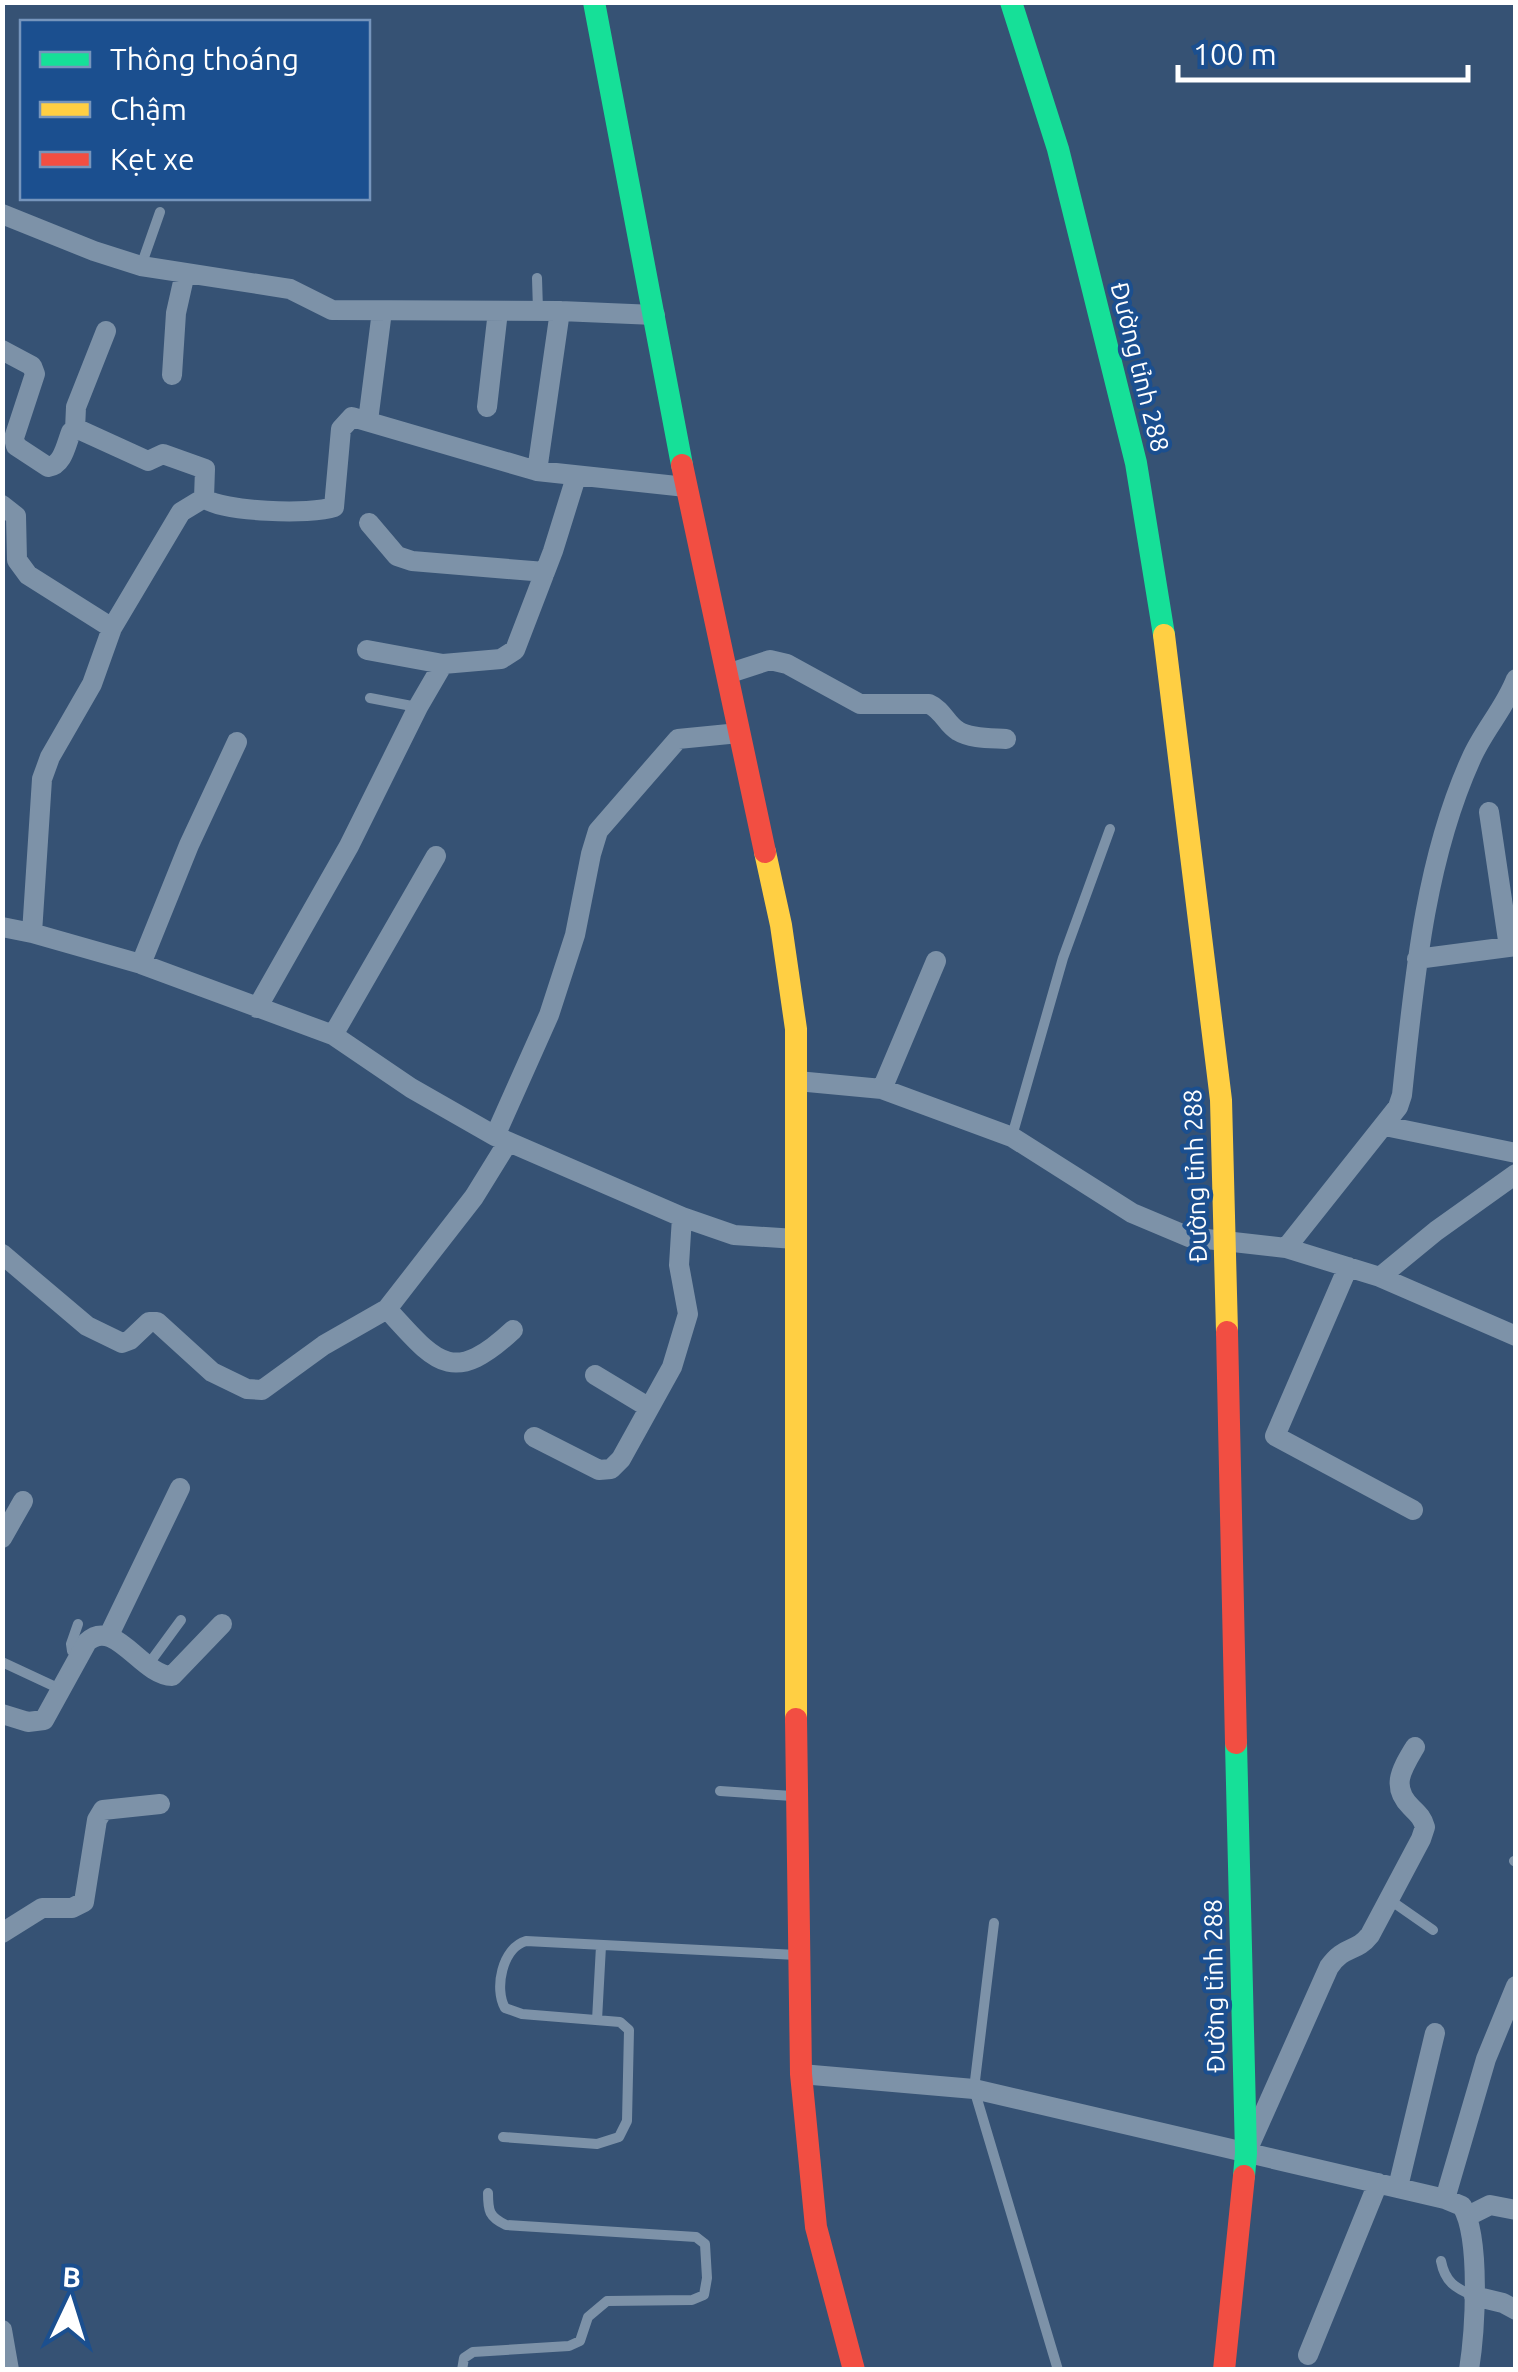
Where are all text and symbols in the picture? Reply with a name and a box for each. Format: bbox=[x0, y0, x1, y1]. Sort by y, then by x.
legend bbox=[20, 20, 370, 200]
scale bar bbox=[1178, 20, 1468, 82]
text: 100 m bbox=[1193, 37, 1277, 71]
text: Thông thoáng bbox=[110, 42, 299, 76]
text: Chậm bbox=[110, 92, 187, 126]
text: Kẹt xe bbox=[110, 142, 194, 176]
street label: Đường tỉnh 288 bbox=[1105, 279, 1175, 455]
street label: Đường tỉnh 288 bbox=[1178, 1089, 1212, 1263]
street label: Đường tỉnh 288 bbox=[1198, 1899, 1230, 2073]
north arrow bbox=[20, 2252, 120, 2352]
text: B bbox=[61, 2260, 82, 2293]

